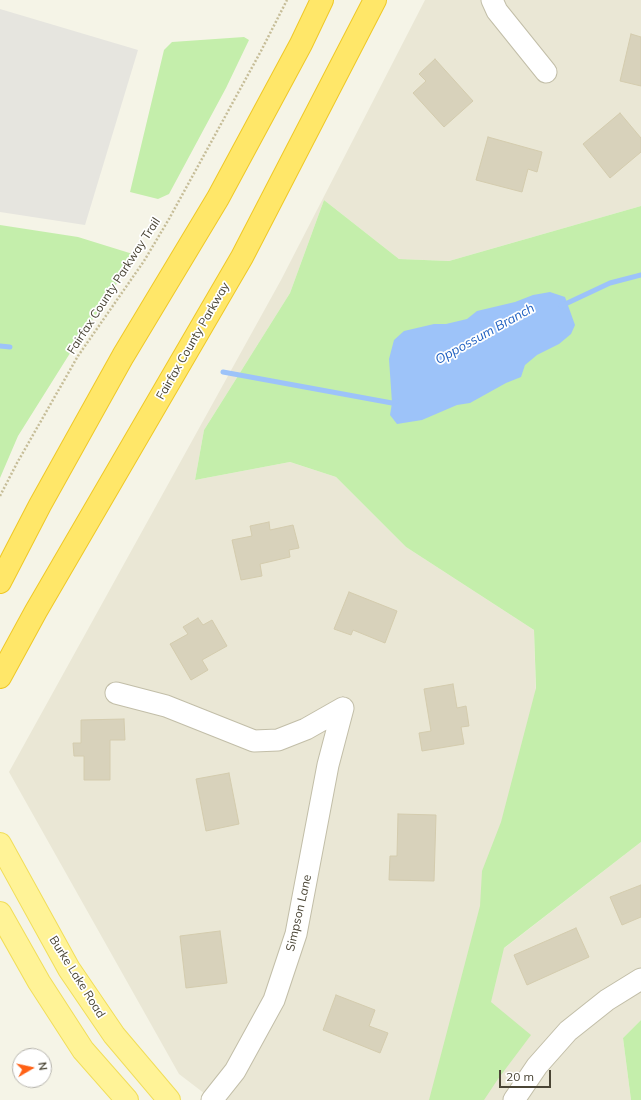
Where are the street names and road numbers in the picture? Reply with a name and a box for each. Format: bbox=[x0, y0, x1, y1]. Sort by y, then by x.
street label: Fairfax County Parkway Trail bbox=[64, 215, 164, 357]
street label: Fairfax County Parkway bbox=[153, 280, 233, 402]
street label: Simpson Lane bbox=[283, 873, 315, 953]
street label: Burke Lake Road bbox=[46, 933, 108, 1021]

